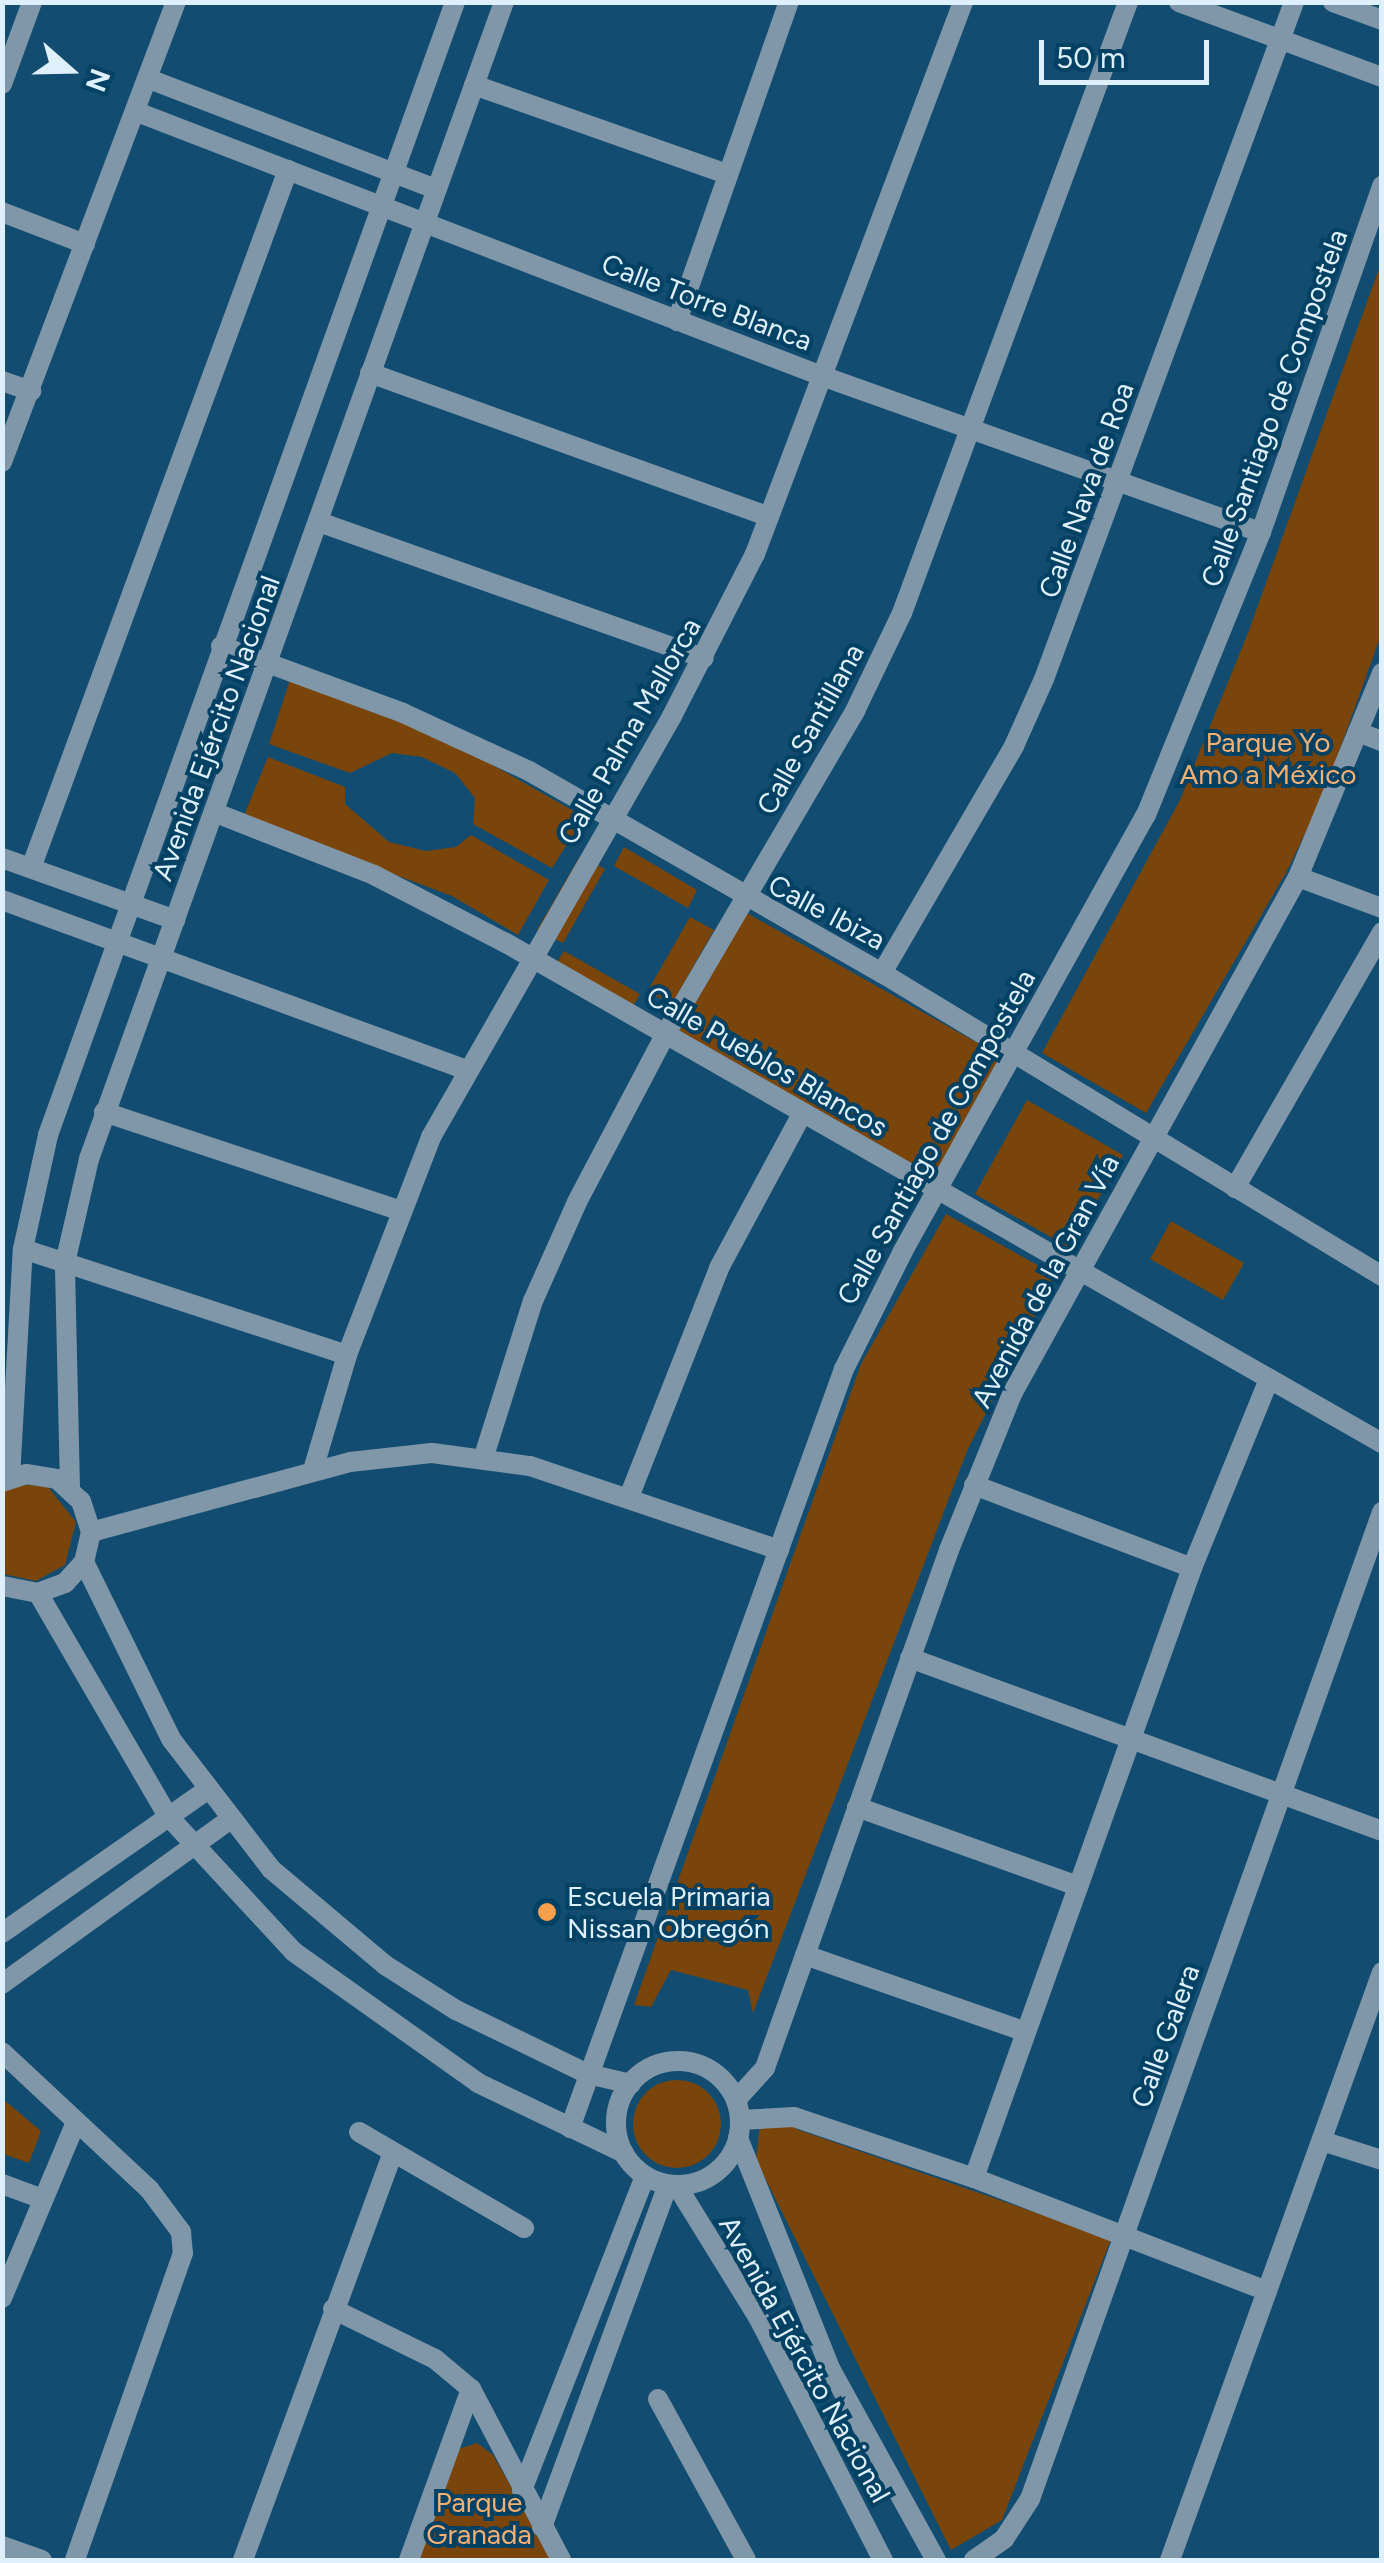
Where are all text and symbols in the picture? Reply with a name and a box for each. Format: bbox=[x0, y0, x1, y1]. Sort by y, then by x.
north arrow bbox=[20, 20, 120, 120]
scale bar bbox=[1044, 20, 1214, 82]
text: 50 m bbox=[1056, 39, 1125, 76]
text: N bbox=[79, 64, 118, 96]
street label: Calle Santiago de Compostela bbox=[1194, 225, 1354, 591]
street label: Calle Torre Blanca bbox=[597, 246, 817, 358]
street label: Calle Nava de Roa bbox=[1031, 378, 1141, 602]
street label: Avenida Ejército Nacional bbox=[145, 571, 287, 885]
street label: Calle Palma Mallorca bbox=[550, 612, 708, 850]
street label: Calle Santillana bbox=[749, 638, 871, 820]
park label: Parque Yo Amo a México bbox=[1179, 725, 1357, 791]
street label: Calle Ibiza bbox=[763, 867, 891, 957]
street label: Calle Santiago de Compostela bbox=[830, 964, 1042, 1310]
street label: Calle Pueblos Blancos bbox=[641, 978, 893, 1144]
street label: Avenida de la Gran Vía bbox=[964, 1149, 1126, 1413]
place label: Escuela Primaria Nissan Obregón bbox=[567, 1879, 770, 1945]
marker: Escuela Primaria Nissan Obregón bbox=[536, 1901, 558, 1923]
street label: Calle Galera bbox=[1124, 1960, 1206, 2112]
street label: Avenida Ejército Nacional bbox=[712, 2210, 898, 2508]
park label: Parque Granada bbox=[426, 2485, 532, 2551]

